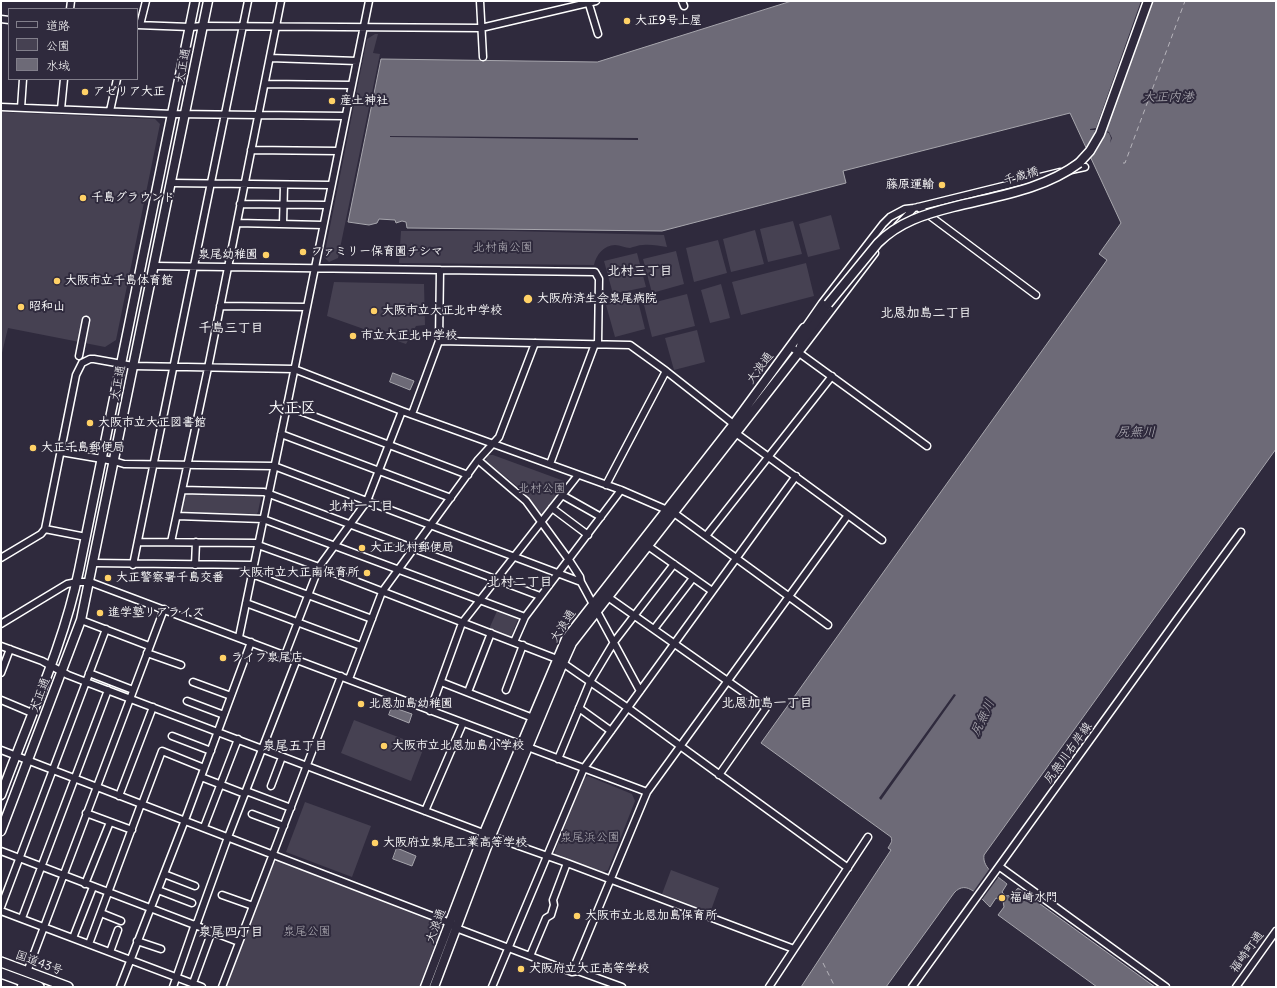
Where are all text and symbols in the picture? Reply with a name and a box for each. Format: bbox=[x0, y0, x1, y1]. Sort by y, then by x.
legend bbox=[8, 8, 138, 80]
place label: 大正9号上屋 bbox=[635, 14, 702, 28]
marker: 大正9号上屋 bbox=[622, 16, 632, 26]
text: 道路 bbox=[46, 18, 70, 33]
text: 公園 bbox=[46, 38, 70, 53]
street label: 大正通 bbox=[172, 47, 194, 85]
text: 水域 bbox=[46, 58, 70, 73]
place label: アゼリア大正 bbox=[93, 85, 165, 99]
marker: アゼリア大正 bbox=[80, 87, 90, 97]
water label: 大正内港 bbox=[1142, 89, 1194, 105]
place label: 産土神社 bbox=[340, 94, 388, 108]
marker: 産土神社 bbox=[327, 96, 337, 106]
street label: 千歳橋 bbox=[1002, 164, 1040, 188]
place label: 藤原運輸 bbox=[886, 178, 934, 192]
marker: 藤原運輸 bbox=[937, 180, 947, 190]
place label: 千島グラウンド bbox=[91, 191, 175, 205]
marker: 千島グラウンド bbox=[78, 193, 88, 203]
park label: 北村南公園 bbox=[473, 241, 533, 255]
place label: ファミリー保育園チシマ bbox=[311, 245, 443, 259]
marker: ファミリー保育園チシマ bbox=[298, 247, 308, 257]
place label: 泉尾幼稚園 bbox=[198, 248, 258, 262]
marker: 泉尾幼稚園 bbox=[261, 250, 271, 260]
district label: 北村三丁目 bbox=[608, 263, 672, 279]
place label: 大阪市立千島体育館 bbox=[65, 274, 173, 288]
marker: 大阪市立千島体育館 bbox=[52, 276, 62, 286]
place label: 大阪府済生会泉尾病院 bbox=[537, 292, 657, 306]
marker: 大阪府済生会泉尾病院 bbox=[522, 293, 534, 305]
place label: 昭和山 bbox=[29, 300, 65, 314]
marker: 昭和山 bbox=[16, 302, 26, 312]
place label: 大阪市立大正北中学校 bbox=[382, 304, 502, 318]
district label: 北恩加島二丁目 bbox=[881, 305, 971, 321]
marker: 大阪市立大正北中学校 bbox=[369, 306, 379, 316]
district label: 千島三丁目 bbox=[199, 320, 263, 336]
place label: 市立大正北中学校 bbox=[361, 329, 457, 343]
marker: 市立大正北中学校 bbox=[348, 331, 358, 341]
street label: 大浪通 bbox=[743, 349, 777, 387]
street label: 大正通 bbox=[107, 364, 129, 402]
district label: 大正区 bbox=[268, 398, 316, 418]
place label: 大阪市立大正図書館 bbox=[98, 416, 206, 430]
marker: 大阪市立大正図書館 bbox=[85, 418, 95, 428]
water label: 尻無川 bbox=[1117, 424, 1155, 440]
place label: 大正千島郵便局 bbox=[41, 441, 125, 455]
marker: 大正千島郵便局 bbox=[28, 443, 38, 453]
park label: 北村公園 bbox=[518, 482, 566, 496]
district label: 北村一丁目 bbox=[329, 498, 393, 514]
place label: 大正北村郵便局 bbox=[370, 541, 454, 555]
marker: 大正北村郵便局 bbox=[357, 543, 367, 553]
place label: 大阪市立大正南保育所 bbox=[239, 566, 359, 580]
marker: 大阪市立大正南保育所 bbox=[362, 568, 372, 578]
place label: 大正警察署千島交番 bbox=[116, 571, 224, 585]
marker: 大正警察署千島交番 bbox=[103, 573, 113, 583]
district label: 北村二丁目 bbox=[488, 574, 552, 590]
place label: 進学塾リアライズ bbox=[108, 606, 204, 620]
street label: 大浪通 bbox=[547, 607, 579, 645]
marker: 進学塾リアライズ bbox=[95, 608, 105, 618]
place label: ライフ泉尾店 bbox=[231, 651, 303, 665]
marker: ライフ泉尾店 bbox=[218, 653, 228, 663]
street label: 大正通 bbox=[27, 676, 53, 714]
district label: 北恩加島一丁目 bbox=[722, 695, 812, 711]
place label: 北恩加島幼稚園 bbox=[369, 697, 453, 711]
water label: 尻無川 bbox=[968, 697, 998, 739]
marker: 北恩加島幼稚園 bbox=[356, 699, 366, 709]
street label: 尻無川右岸線 bbox=[1041, 720, 1095, 786]
district label: 泉尾五丁目 bbox=[263, 738, 327, 754]
place label: 大阪市立北恩加島小学校 bbox=[392, 739, 524, 753]
marker: 大阪市立北恩加島小学校 bbox=[379, 741, 389, 751]
park label: 泉尾浜公園 bbox=[560, 831, 620, 845]
place label: 大阪府立泉尾工業高等学校 bbox=[383, 836, 527, 850]
marker: 大阪府立泉尾工業高等学校 bbox=[370, 838, 380, 848]
place label: 福崎水門 bbox=[1010, 891, 1058, 905]
marker: 福崎水門 bbox=[997, 893, 1007, 903]
street label: 大浪通 bbox=[423, 907, 449, 945]
place label: 大阪市立北恩加島保育所 bbox=[585, 909, 717, 923]
marker: 大阪市立北恩加島保育所 bbox=[572, 911, 582, 921]
district label: 泉尾四丁目 bbox=[199, 924, 263, 940]
park label: 泉尾公園 bbox=[283, 925, 331, 939]
street label: 福崎町通 bbox=[1227, 928, 1267, 976]
street label: 国道43号 bbox=[13, 948, 65, 978]
place label: 大阪府立大正高等学校 bbox=[529, 962, 649, 976]
marker: 大阪府立大正高等学校 bbox=[516, 964, 526, 974]

